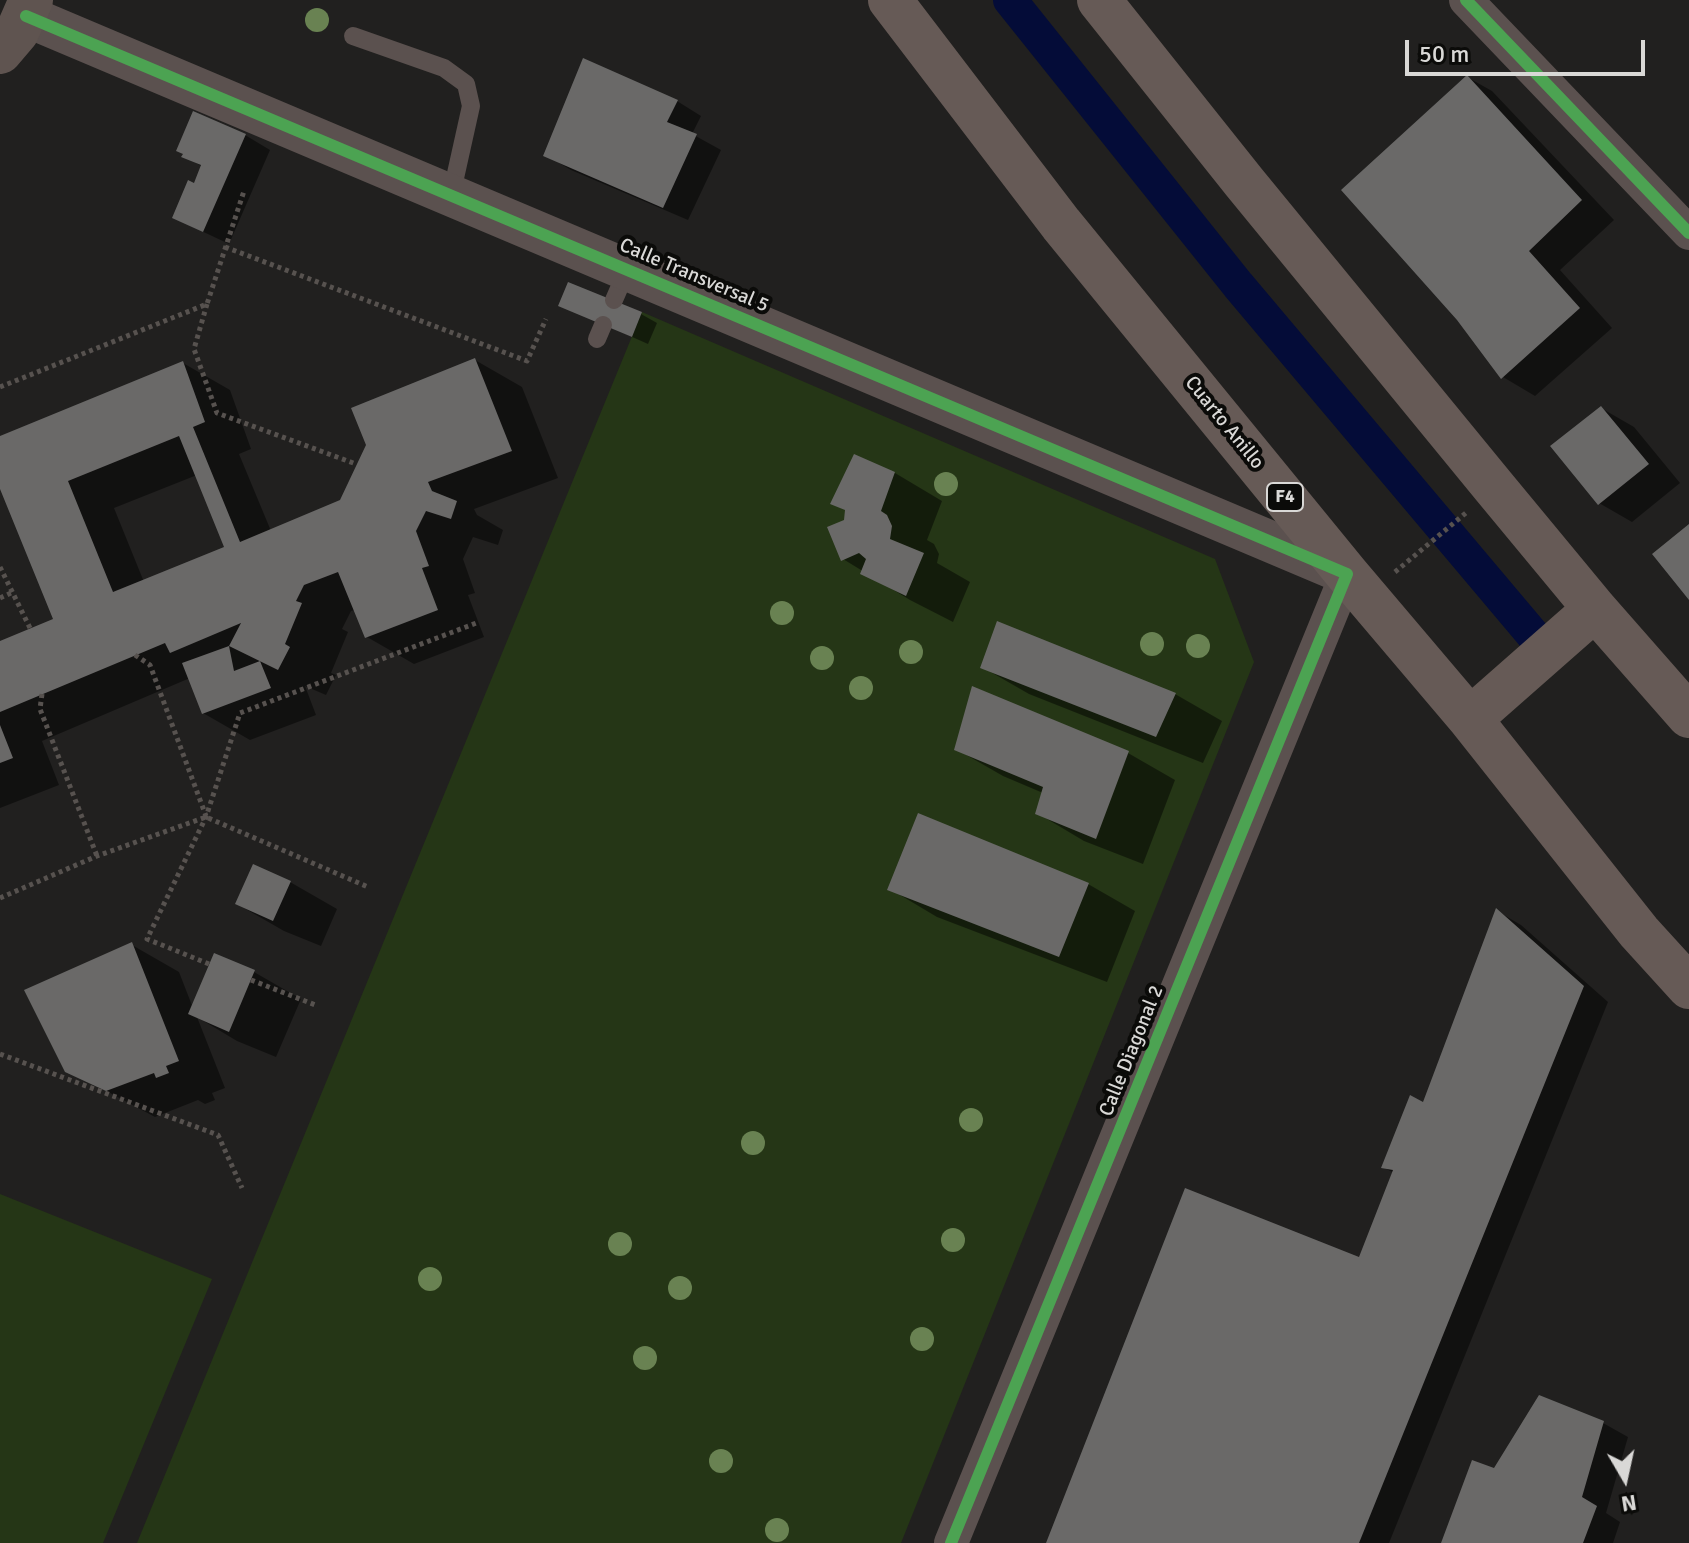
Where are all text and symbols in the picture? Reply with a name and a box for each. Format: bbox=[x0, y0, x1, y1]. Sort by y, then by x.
scale bar bbox=[1409, 24, 1649, 74]
text: 50 m bbox=[1419, 39, 1469, 69]
street label: Calle Transversal 5 bbox=[616, 234, 772, 318]
street label: Cuarto Anillo bbox=[1179, 372, 1269, 474]
road number: F4 bbox=[1267, 483, 1303, 511]
street label: Calle Diagonal 2 bbox=[1095, 982, 1169, 1120]
north arrow bbox=[1585, 1439, 1665, 1519]
text: N bbox=[1619, 1489, 1639, 1518]

